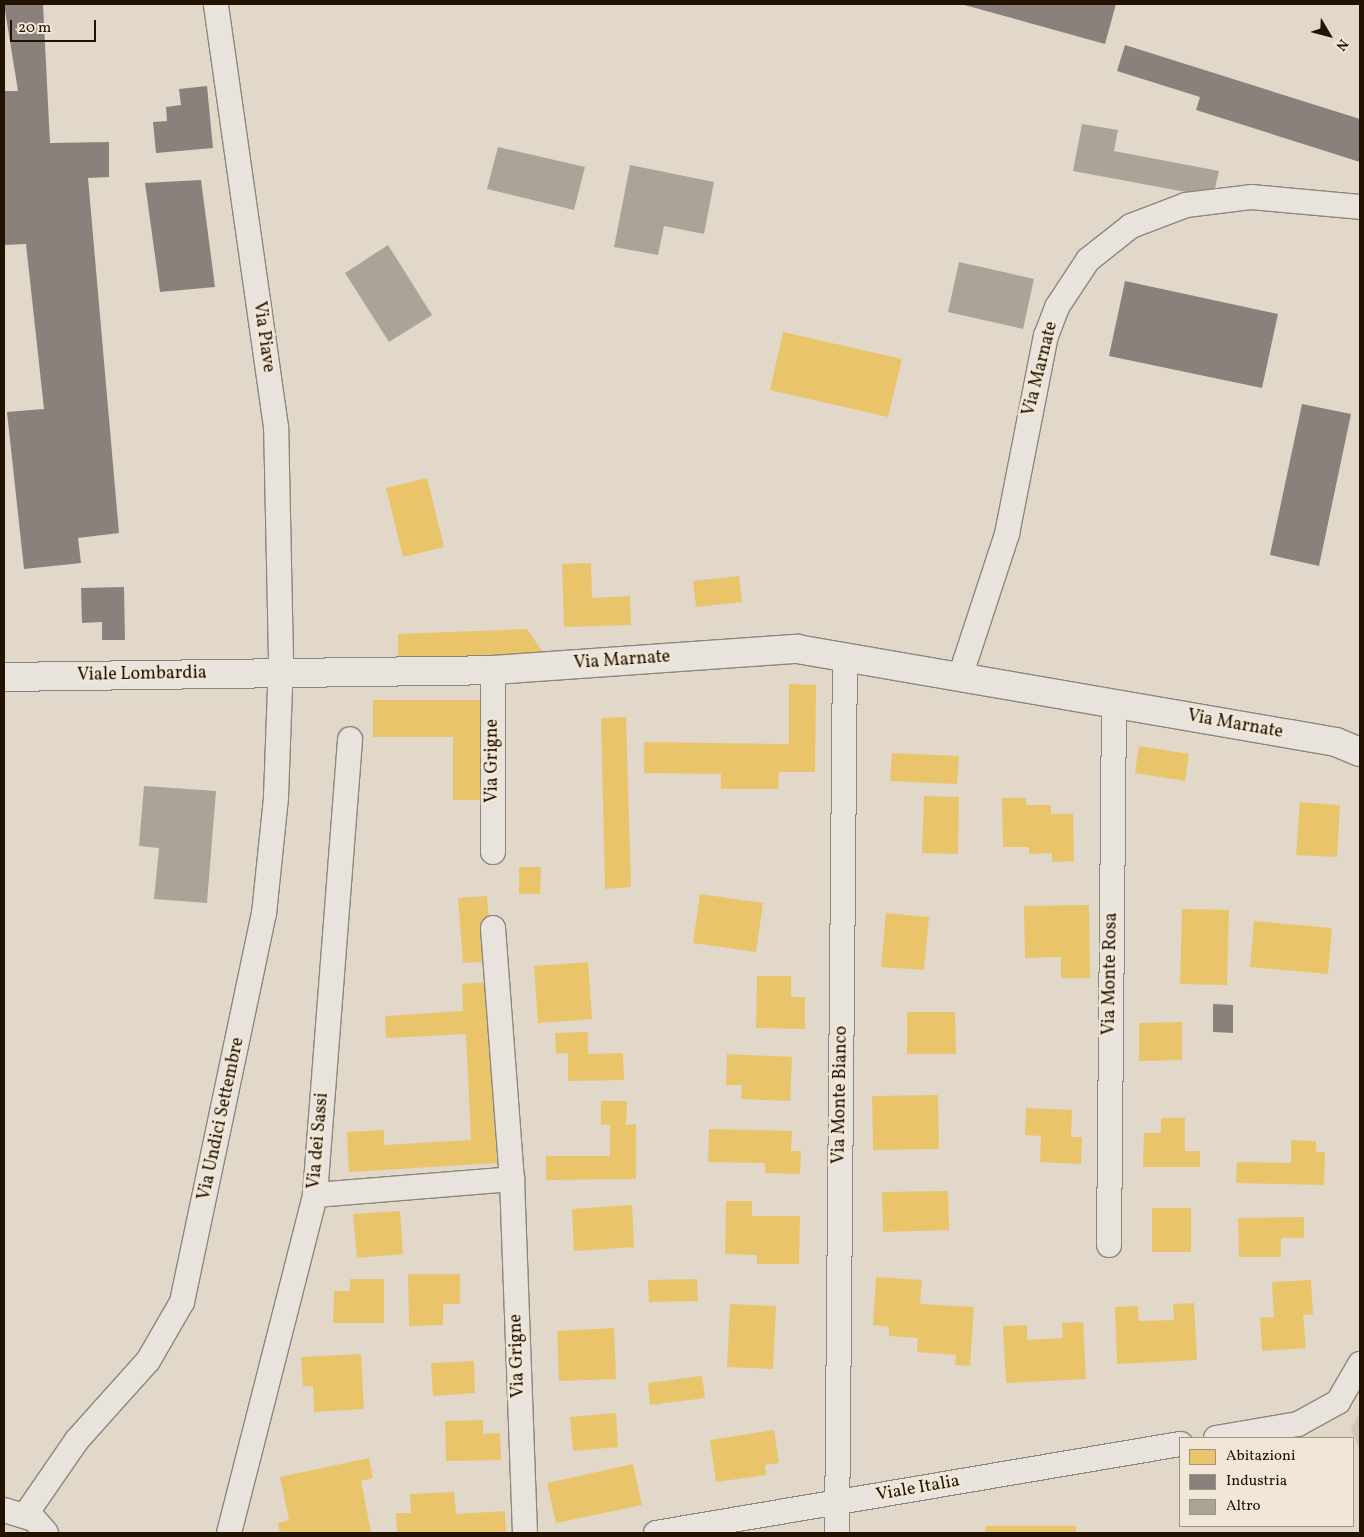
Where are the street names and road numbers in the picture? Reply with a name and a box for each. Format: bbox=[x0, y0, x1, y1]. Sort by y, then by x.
street label: Via Piave bbox=[247, 300, 279, 374]
street label: Via Marnate bbox=[1019, 319, 1063, 419]
street label: Via Marnate bbox=[573, 647, 671, 675]
street label: Viale Lombardia bbox=[77, 663, 207, 687]
street label: Via Marnate bbox=[1185, 706, 1285, 744]
street label: Via Grigne bbox=[482, 719, 504, 803]
street label: Via Monte Rosa bbox=[1099, 913, 1123, 1035]
street label: Via Monte Bianco bbox=[829, 1026, 853, 1164]
street label: Via Undici Settembre bbox=[194, 1036, 250, 1202]
street label: Via dei Sassi bbox=[304, 1092, 334, 1190]
street label: Via Grigne bbox=[506, 1314, 530, 1398]
street label: Viale Italia bbox=[874, 1471, 962, 1507]

